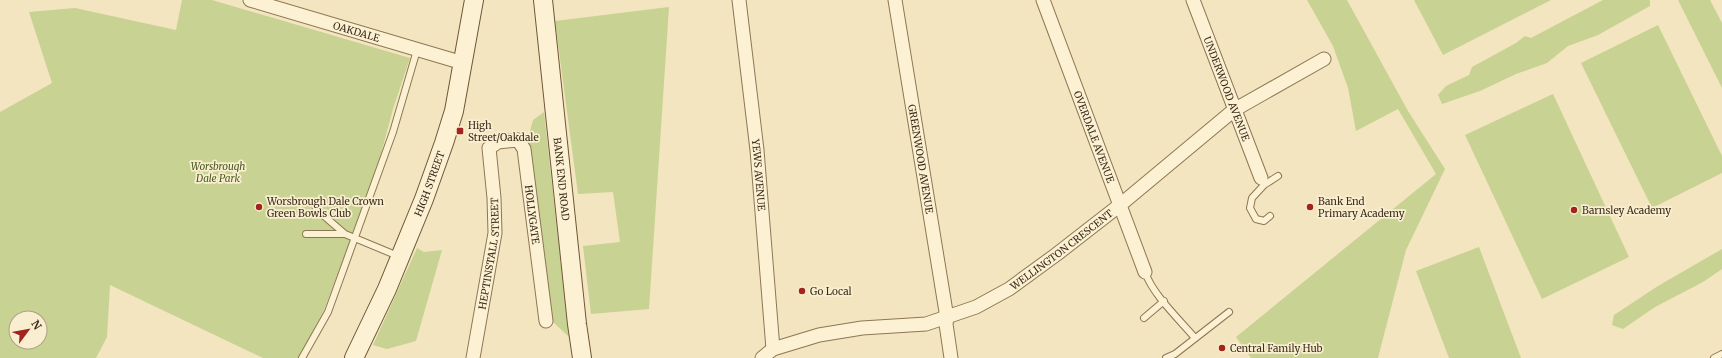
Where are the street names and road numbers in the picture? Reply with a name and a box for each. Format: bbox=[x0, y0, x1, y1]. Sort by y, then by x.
street label: OAKDALE bbox=[331, 19, 382, 45]
street label: UNDERWOOD AVENUE bbox=[1201, 35, 1253, 144]
street label: OVERDALE AVENUE bbox=[1071, 89, 1117, 185]
street label: GREENWOOD AVENUE bbox=[905, 103, 936, 215]
street label: BANK END ROAD bbox=[550, 137, 572, 222]
street label: YEWS AVENUE bbox=[749, 137, 768, 212]
street label: HIGH STREET bbox=[412, 149, 448, 218]
street label: HOLLYGATE bbox=[522, 184, 542, 246]
street label: HEPTINSTALL STREET bbox=[476, 197, 502, 310]
street label: WELLINGTON CRESCENT bbox=[1007, 207, 1116, 294]

